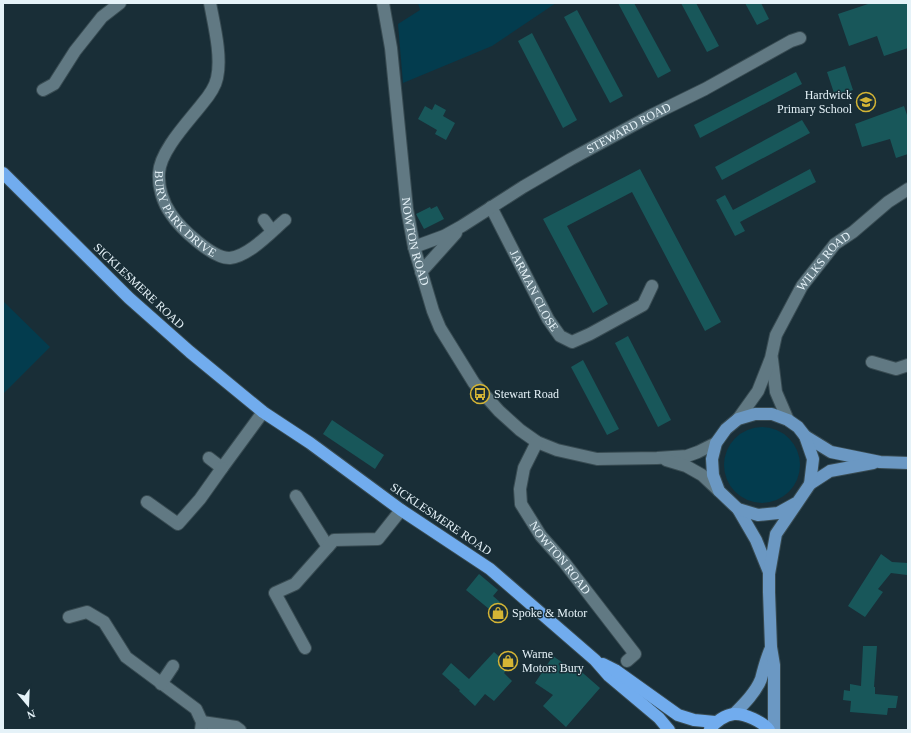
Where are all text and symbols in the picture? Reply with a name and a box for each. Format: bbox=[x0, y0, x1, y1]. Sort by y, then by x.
place label: Hardwick Primary School bbox=[777, 88, 853, 116]
school or university icon: Hardwick Primary School bbox=[855, 91, 877, 113]
street label: STEWARD ROAD bbox=[584, 100, 674, 156]
street label: BURY PARK DRIVE bbox=[152, 170, 219, 260]
street label: NOWTON ROAD bbox=[399, 197, 432, 288]
street label: WILKS ROAD bbox=[794, 228, 853, 294]
street label: SICKLESMERE ROAD bbox=[91, 240, 188, 332]
street label: JARMAN CLOSE bbox=[507, 247, 562, 334]
bus stop icon: Stewart Road bbox=[469, 383, 491, 405]
place label: Stewart Road bbox=[494, 387, 559, 401]
street label: SICKLESMERE ROAD bbox=[388, 480, 495, 558]
street label: NOWTON ROAD bbox=[526, 518, 594, 598]
shop icon: Spoke & Motor bbox=[487, 602, 509, 624]
place label: Spoke & Motor bbox=[512, 606, 587, 620]
place label: Warne Motors Bury bbox=[522, 647, 584, 675]
shop icon: Warne Motors Bury bbox=[497, 650, 519, 672]
north arrow bbox=[8, 685, 48, 725]
text: N bbox=[25, 707, 37, 721]

